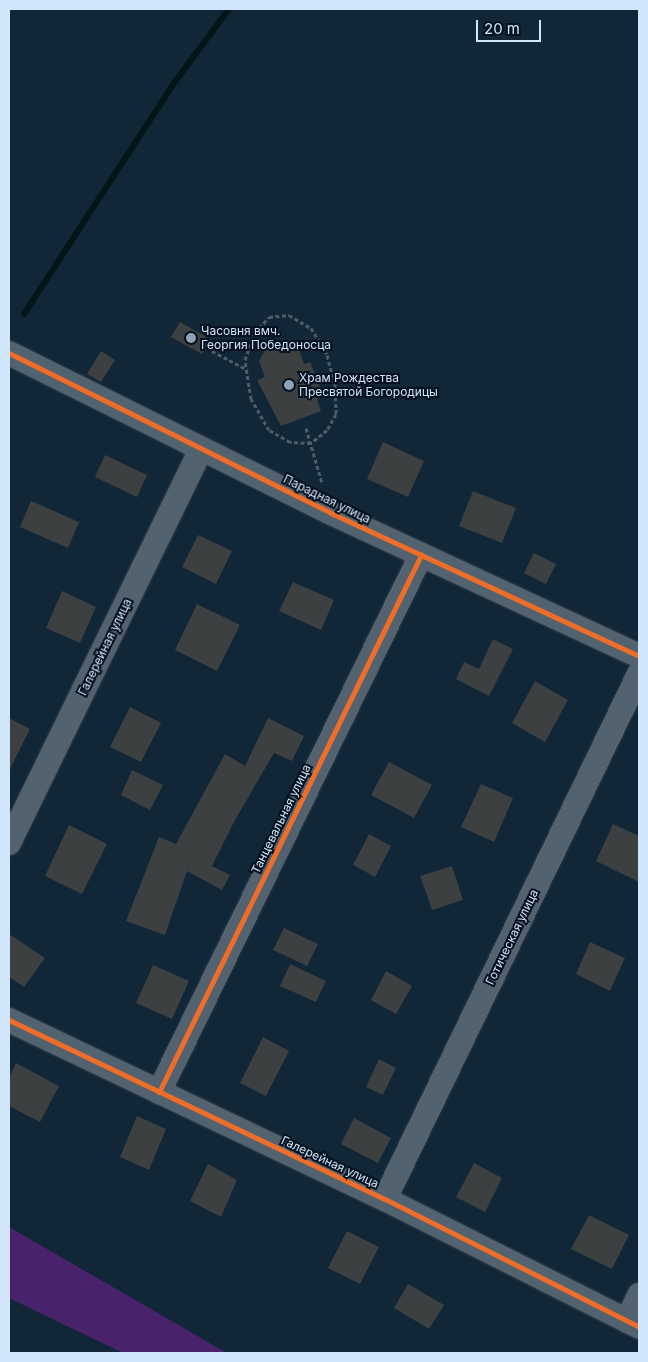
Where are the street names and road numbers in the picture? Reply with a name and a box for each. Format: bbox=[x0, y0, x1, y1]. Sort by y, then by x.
street label: Парадная улица bbox=[281, 472, 373, 526]
street label: Галерейная улица bbox=[75, 596, 135, 698]
street label: Танцевальная улица bbox=[248, 762, 314, 876]
street label: Готическая улица bbox=[483, 887, 541, 987]
street label: Галерейная улица bbox=[279, 1133, 381, 1191]

